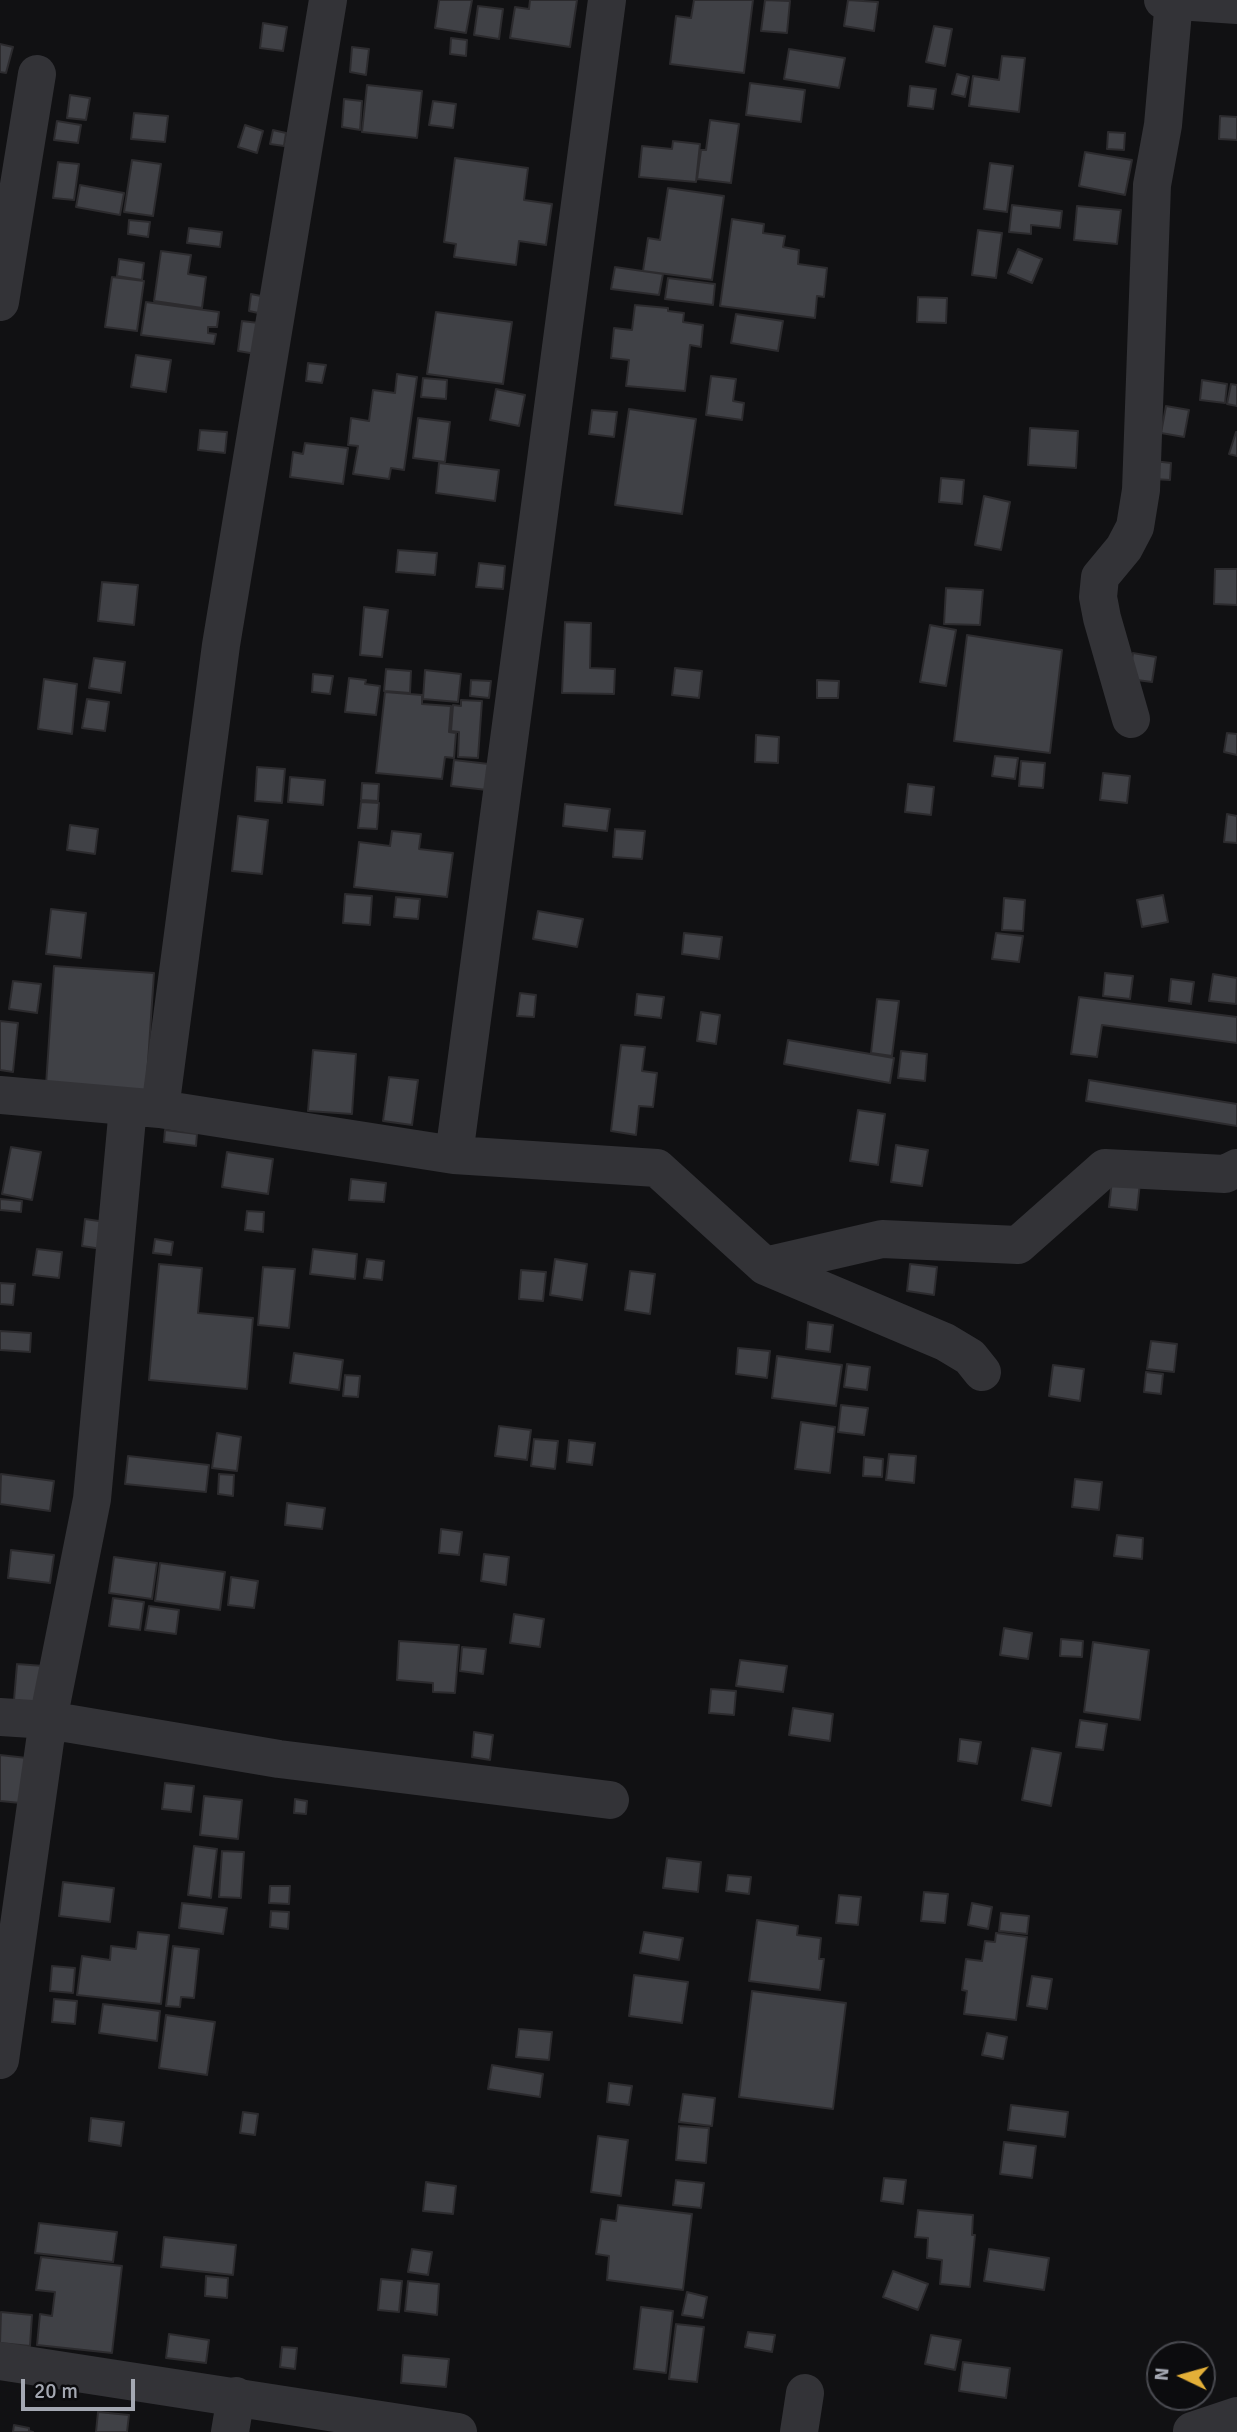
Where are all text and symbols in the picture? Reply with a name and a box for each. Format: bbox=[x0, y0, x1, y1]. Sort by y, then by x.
north arrow bbox=[1146, 2341, 1216, 2411]
scale bar bbox=[24, 2366, 138, 2410]
text: N bbox=[1150, 2367, 1175, 2382]
text: 20 m bbox=[34, 2378, 78, 2404]

